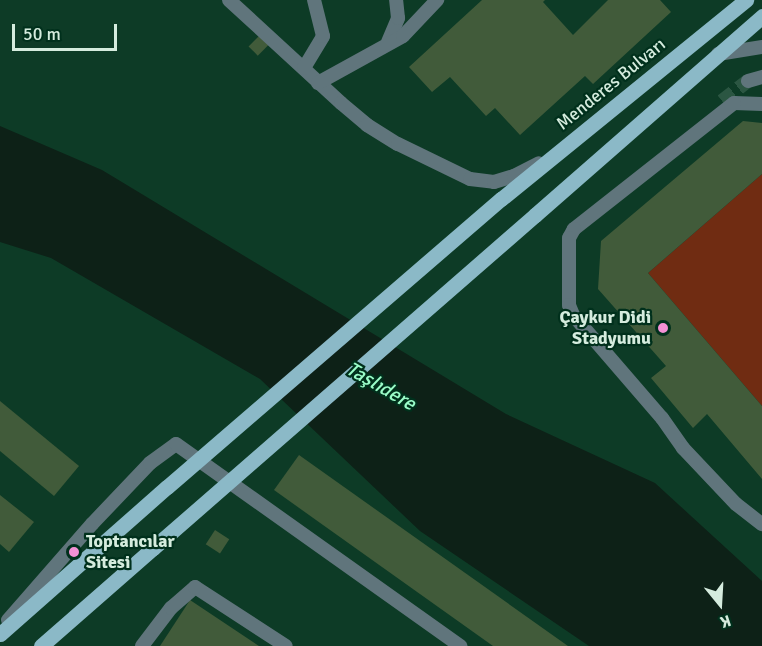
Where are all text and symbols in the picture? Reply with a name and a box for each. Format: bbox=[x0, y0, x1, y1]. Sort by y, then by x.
scale bar bbox=[15, 12, 120, 50]
text: 50 m bbox=[23, 23, 61, 45]
street label: Menderes Bulvarı bbox=[552, 33, 670, 135]
place label: Çaykur Didi Stadyumu bbox=[560, 307, 651, 350]
marker: Çaykur Didi Stadyumu bbox=[656, 321, 670, 335]
water label: Taşlıdere bbox=[342, 357, 420, 415]
place label: Toptancılar Sitesi bbox=[86, 531, 175, 574]
marker: Toptancılar Sitesi bbox=[67, 545, 81, 559]
north arrow bbox=[690, 574, 750, 634]
text: K bbox=[718, 610, 733, 632]

